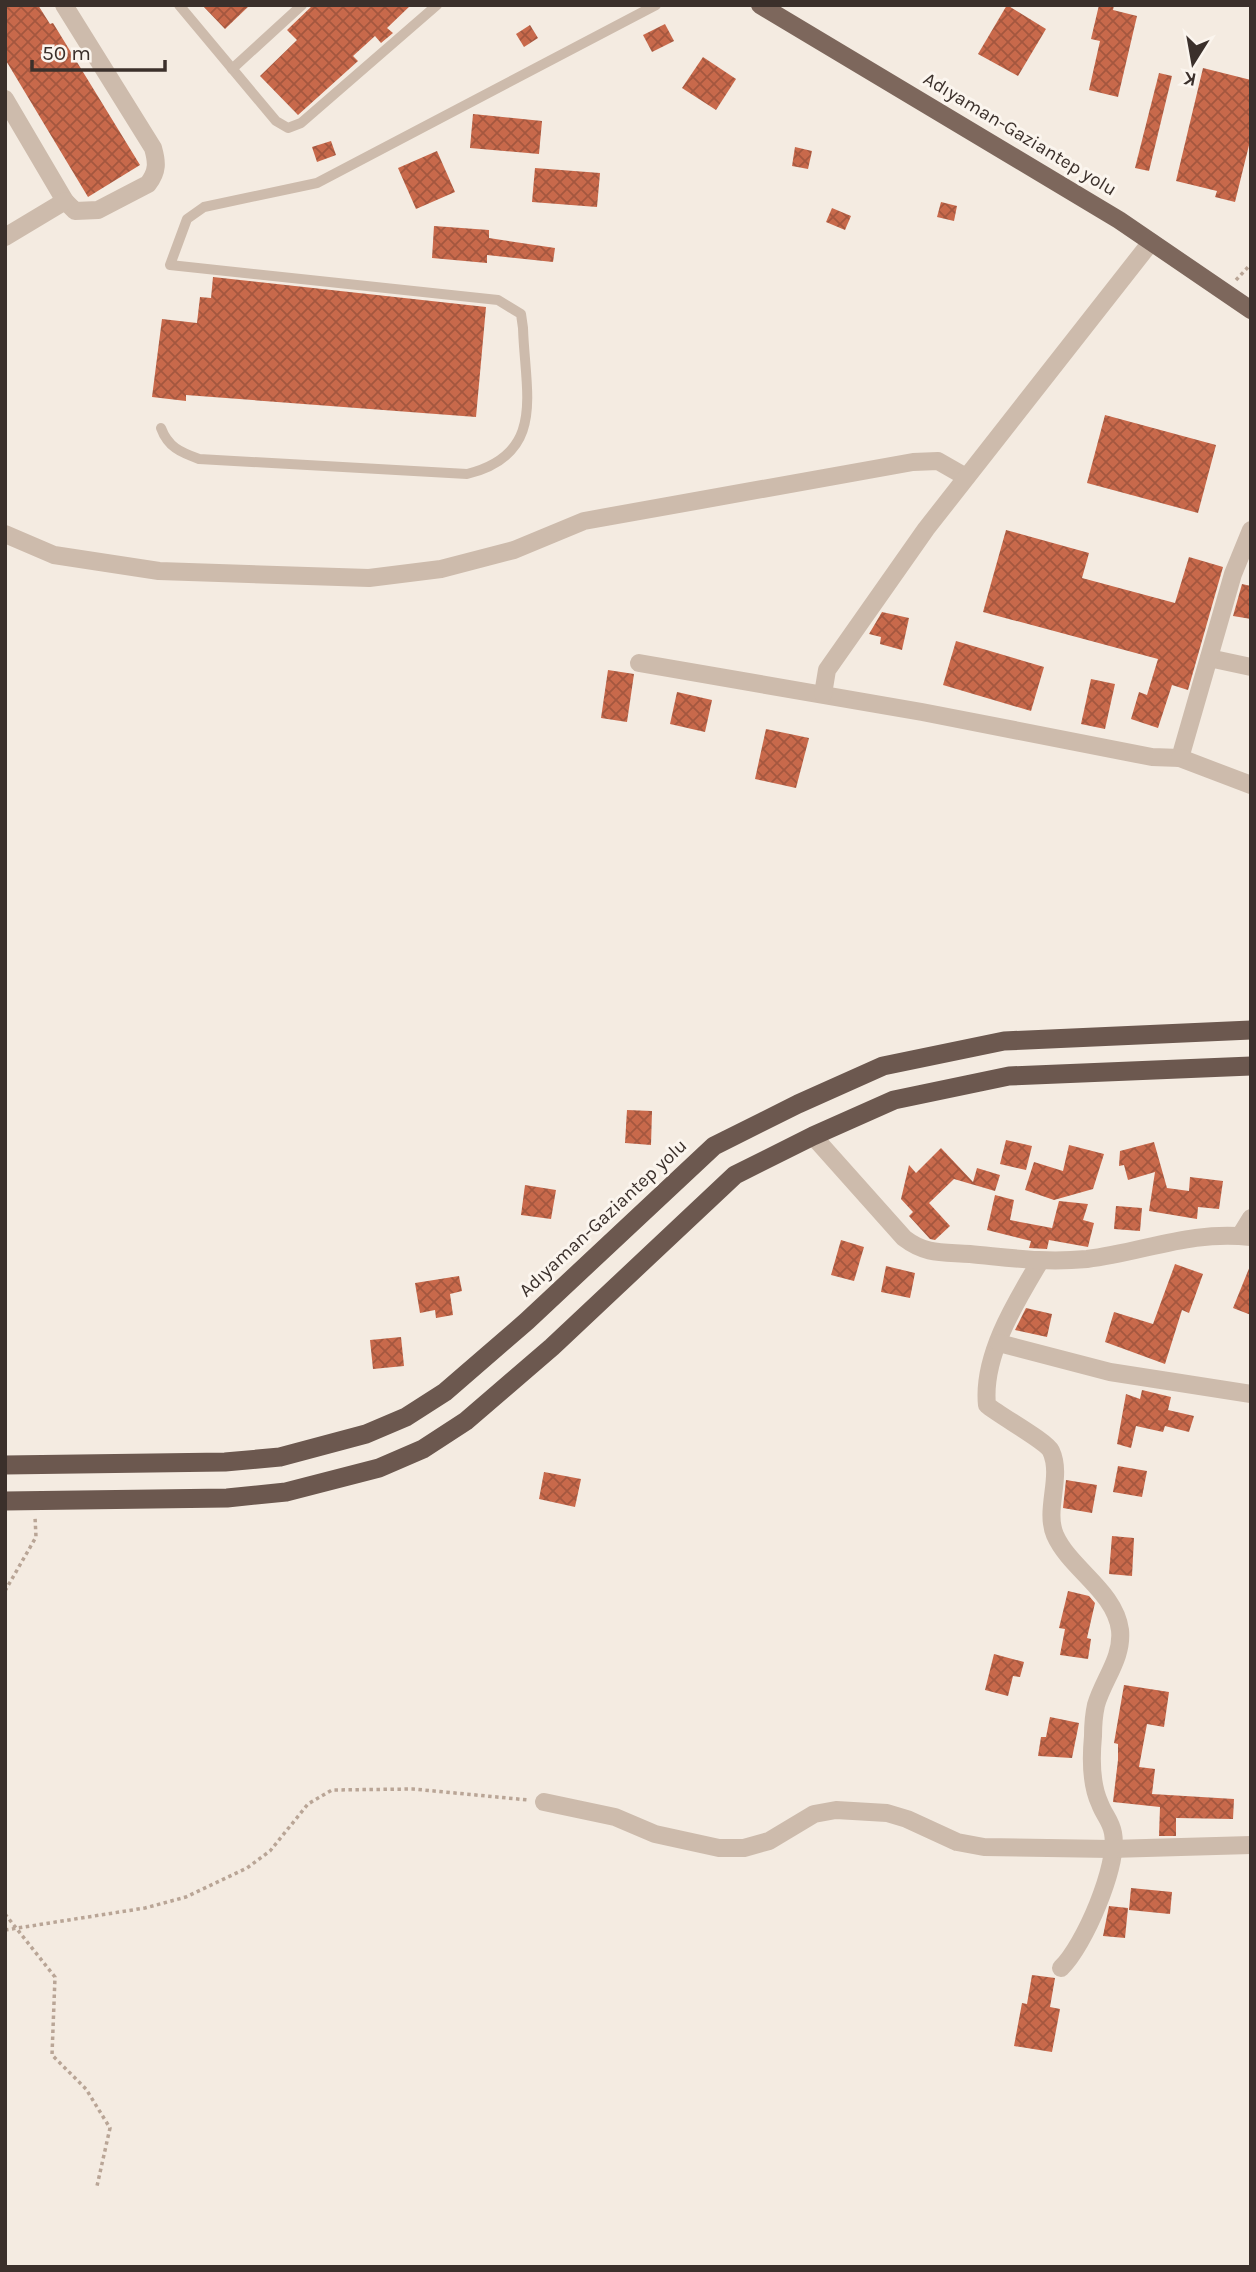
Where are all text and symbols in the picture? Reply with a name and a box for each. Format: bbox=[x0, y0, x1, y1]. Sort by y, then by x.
scale bar bbox=[32, 28, 164, 72]
north arrow bbox=[1158, 28, 1228, 98]
text: 50 m bbox=[42, 41, 91, 65]
text: K bbox=[1181, 67, 1198, 91]
street label: Adıyaman-Gaziantep yolu bbox=[919, 68, 1121, 200]
street label: Adıyaman-Gaziantep yolu bbox=[515, 1134, 691, 1302]

